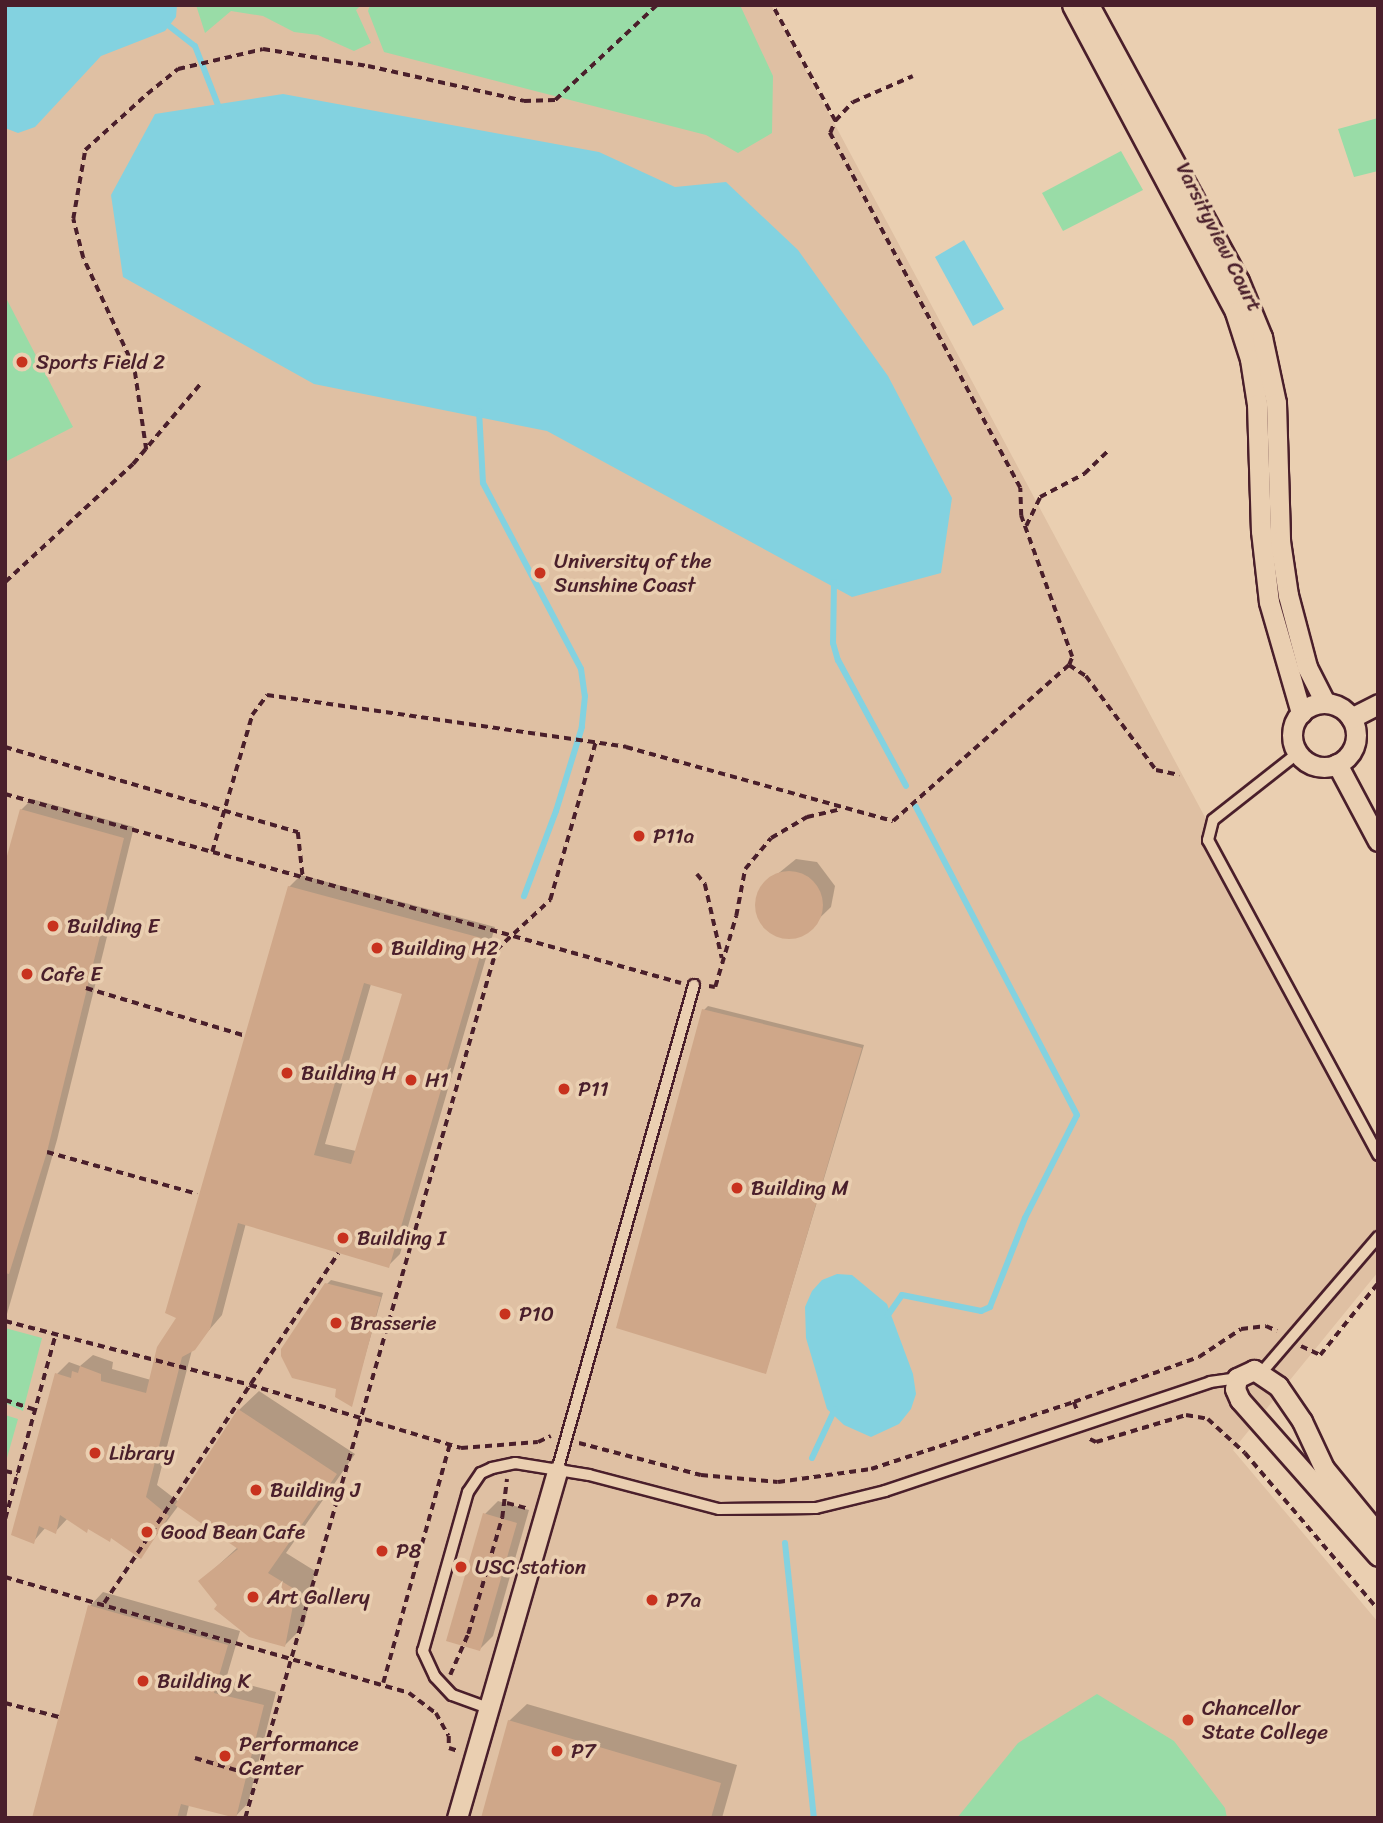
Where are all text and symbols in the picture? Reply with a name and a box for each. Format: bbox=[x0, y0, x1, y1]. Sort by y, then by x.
street label: Varsityview Court bbox=[1171, 158, 1267, 316]
place label: Sports Field 2 bbox=[36, 349, 166, 375]
marker: Sports Field 2 bbox=[14, 354, 30, 370]
place label: University of the Sunshine Coast bbox=[554, 548, 711, 598]
marker: University of the Sunshine Coast bbox=[532, 565, 548, 581]
place label: P11a bbox=[653, 823, 694, 849]
marker: P11a bbox=[631, 828, 647, 844]
place label: Building E bbox=[67, 913, 159, 939]
marker: Building E bbox=[45, 918, 61, 934]
place label: Building H2 bbox=[391, 935, 499, 961]
marker: Building H2 bbox=[369, 940, 385, 956]
place label: Cafe E bbox=[41, 961, 102, 987]
marker: Cafe E bbox=[19, 966, 35, 982]
place label: Building H bbox=[301, 1060, 396, 1086]
marker: Building H bbox=[279, 1065, 295, 1081]
place label: H1 bbox=[425, 1067, 449, 1093]
marker: H1 bbox=[403, 1072, 419, 1088]
place label: P11 bbox=[578, 1076, 609, 1102]
marker: P11 bbox=[556, 1081, 572, 1097]
place label: Building M bbox=[751, 1175, 849, 1201]
marker: Building M bbox=[729, 1180, 745, 1196]
place label: Building I bbox=[357, 1225, 446, 1251]
marker: Building I bbox=[335, 1230, 351, 1246]
place label: P10 bbox=[519, 1301, 554, 1327]
marker: P10 bbox=[497, 1306, 513, 1322]
place label: Brasserie bbox=[350, 1310, 437, 1336]
marker: Brasserie bbox=[328, 1315, 344, 1331]
place label: Library bbox=[109, 1440, 175, 1466]
marker: Library bbox=[87, 1445, 103, 1461]
place label: Building J bbox=[270, 1477, 360, 1503]
marker: Building J bbox=[248, 1482, 264, 1498]
place label: Good Bean Cafe bbox=[161, 1519, 307, 1545]
marker: Good Bean Cafe bbox=[139, 1524, 155, 1540]
place label: P8 bbox=[396, 1538, 421, 1564]
marker: P8 bbox=[374, 1543, 390, 1559]
place label: USC station bbox=[475, 1554, 586, 1580]
marker: USC station bbox=[453, 1559, 469, 1575]
place label: Art Gallery bbox=[267, 1584, 370, 1610]
place label: P7a bbox=[666, 1587, 701, 1613]
marker: Art Gallery bbox=[245, 1589, 261, 1605]
marker: P7a bbox=[644, 1592, 660, 1608]
place label: Building K bbox=[157, 1668, 250, 1694]
marker: Building K bbox=[135, 1673, 151, 1689]
place label: Chancellor State College bbox=[1202, 1695, 1328, 1745]
marker: Chancellor State College bbox=[1180, 1712, 1196, 1728]
place label: Performance Center bbox=[239, 1731, 359, 1781]
place label: P7 bbox=[571, 1738, 596, 1764]
marker: P7 bbox=[549, 1743, 565, 1759]
marker: Performance Center bbox=[217, 1748, 233, 1764]

